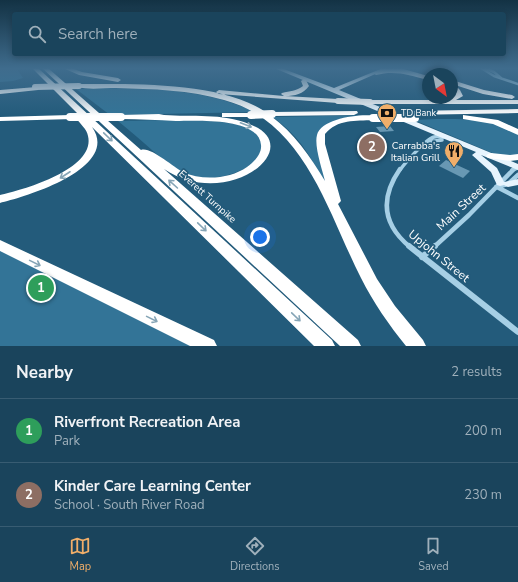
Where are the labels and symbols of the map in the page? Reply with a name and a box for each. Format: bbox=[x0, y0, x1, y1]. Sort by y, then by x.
north arrow bbox=[422, 68, 458, 104]
bank icon: TD Bank bbox=[376, 102, 398, 130]
place label: TD Bank bbox=[401, 107, 436, 119]
one-way arrow bbox=[239, 122, 251, 130]
one-way arrow bbox=[103, 132, 113, 142]
pin: 2 bbox=[359, 132, 385, 162]
place label: Carrabba's Italian Grill bbox=[391, 139, 440, 165]
restaurant icon: Carrabba's Italian Grill bbox=[443, 140, 465, 168]
street label: Everett Turnpike bbox=[176, 167, 239, 226]
one-way arrow bbox=[59, 171, 71, 179]
one-way arrow bbox=[168, 179, 179, 188]
street label: Main Street bbox=[433, 179, 490, 234]
one-way arrow bbox=[197, 222, 207, 232]
street label: Upjohn Street bbox=[405, 226, 474, 286]
your location bbox=[250, 227, 270, 247]
one-way arrow bbox=[29, 260, 41, 267]
pin: 1 bbox=[28, 273, 54, 303]
one-way arrow bbox=[291, 312, 301, 322]
one-way arrow bbox=[146, 316, 158, 323]

